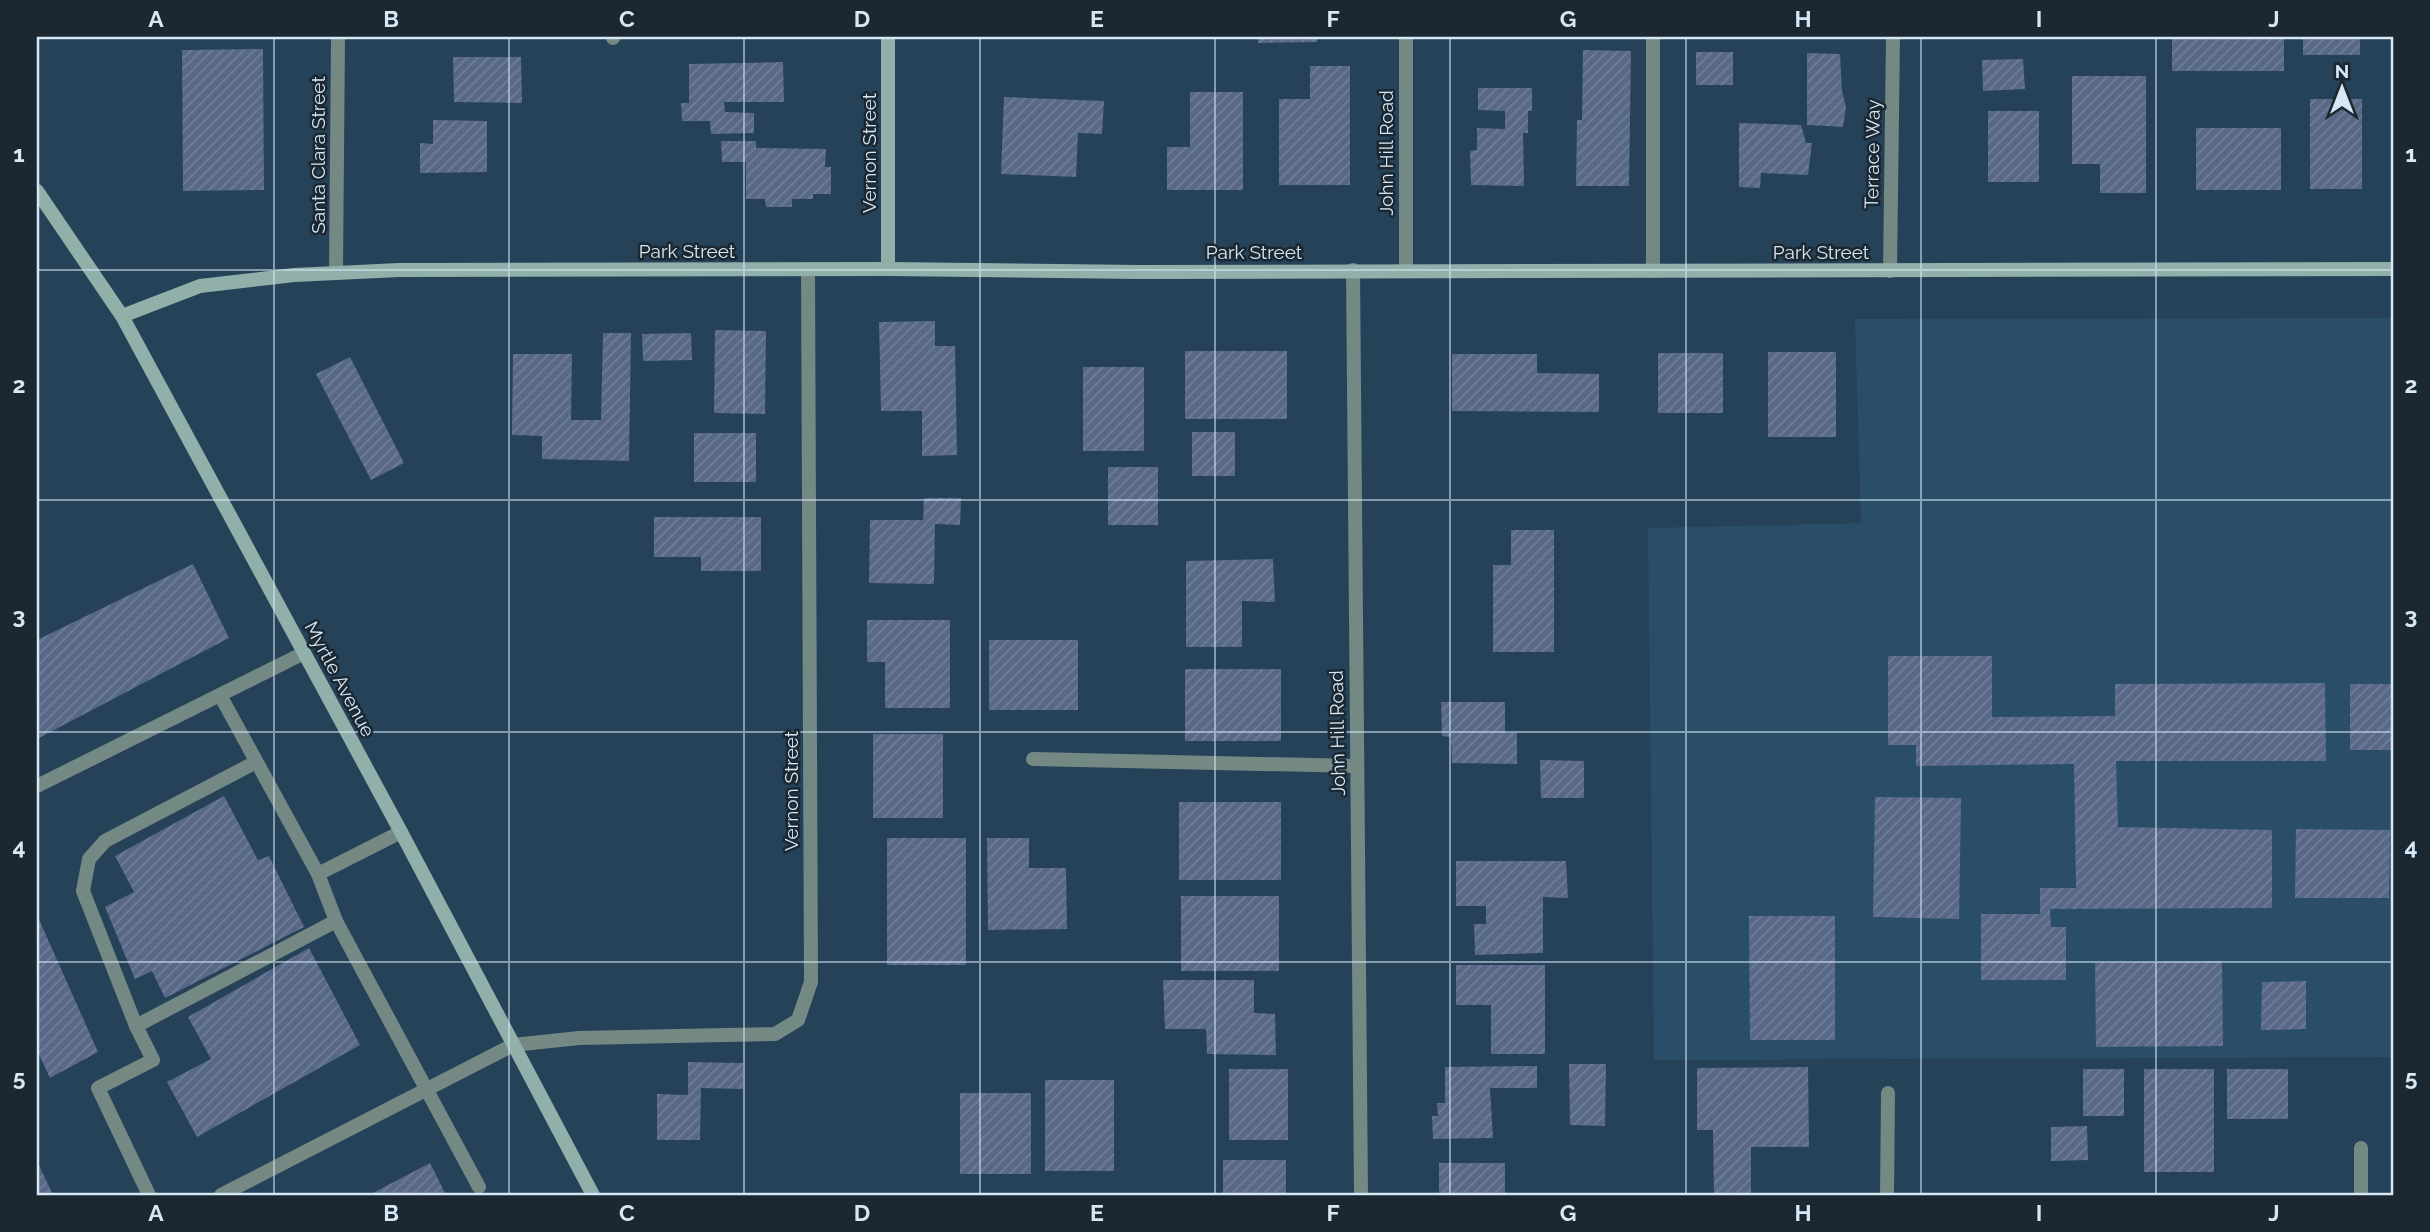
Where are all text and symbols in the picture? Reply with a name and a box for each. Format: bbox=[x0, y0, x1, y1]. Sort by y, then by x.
text: A bbox=[148, 5, 164, 32]
text: B bbox=[383, 5, 399, 32]
text: C bbox=[619, 5, 635, 32]
text: D bbox=[854, 5, 870, 32]
text: E bbox=[1090, 5, 1104, 32]
text: F bbox=[1326, 5, 1340, 32]
text: G bbox=[1560, 5, 1576, 32]
text: H bbox=[1794, 5, 1812, 32]
text: I bbox=[2036, 5, 2042, 32]
text: J bbox=[2268, 5, 2280, 32]
north arrow bbox=[2308, 52, 2378, 122]
text: N bbox=[2335, 60, 2349, 82]
street label: Santa Clara Street bbox=[307, 76, 329, 234]
street label: John Hill Road bbox=[1375, 90, 1397, 216]
street label: Vernon Street bbox=[858, 92, 880, 213]
street label: Terrace Way bbox=[1860, 99, 1884, 209]
text: 1 bbox=[13, 140, 25, 167]
text: 1 bbox=[2405, 140, 2417, 167]
street label: Park Street bbox=[639, 240, 736, 262]
street label: Park Street bbox=[1206, 241, 1303, 263]
street label: Park Street bbox=[1773, 241, 1870, 263]
text: 2 bbox=[13, 371, 25, 398]
text: 2 bbox=[2405, 371, 2417, 398]
text: 3 bbox=[13, 602, 25, 629]
text: 3 bbox=[2405, 602, 2417, 629]
street label: Myrtle Avenue bbox=[300, 618, 380, 740]
street label: John Hill Road bbox=[1325, 670, 1349, 796]
street label: Vernon Street bbox=[780, 730, 802, 851]
text: 4 bbox=[12, 833, 26, 860]
text: 4 bbox=[2404, 833, 2418, 860]
text: 5 bbox=[13, 1064, 26, 1091]
text: 5 bbox=[2405, 1064, 2418, 1091]
text: A bbox=[148, 1199, 164, 1226]
text: B bbox=[383, 1199, 399, 1226]
text: C bbox=[619, 1199, 635, 1226]
text: D bbox=[854, 1199, 870, 1226]
text: E bbox=[1090, 1199, 1104, 1226]
text: F bbox=[1326, 1199, 1340, 1226]
text: G bbox=[1560, 1199, 1576, 1226]
text: H bbox=[1794, 1199, 1812, 1226]
text: I bbox=[2036, 1199, 2042, 1226]
text: J bbox=[2268, 1199, 2280, 1226]

